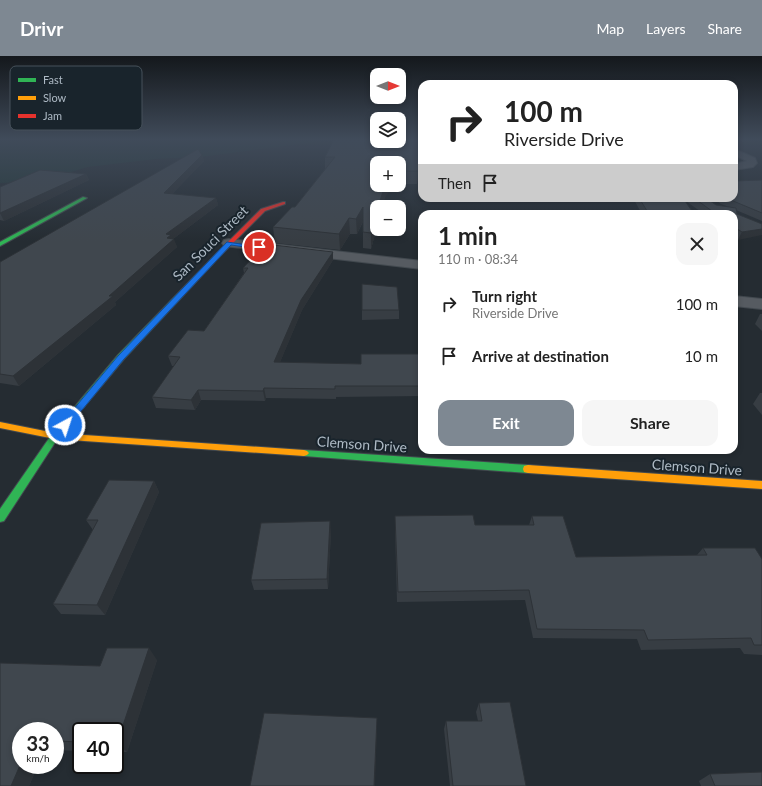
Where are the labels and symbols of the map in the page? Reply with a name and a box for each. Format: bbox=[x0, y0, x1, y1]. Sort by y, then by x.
legend bbox=[10, 66, 142, 130]
north arrow bbox=[370, 68, 406, 104]
text: Fast bbox=[43, 73, 63, 86]
text: Slow bbox=[43, 91, 67, 104]
text: Jam bbox=[43, 109, 62, 122]
street label: San Souci Street bbox=[169, 202, 251, 284]
pin bbox=[242, 230, 276, 264]
position arrow bbox=[44, 404, 86, 446]
street label: Clemson Drive bbox=[316, 432, 408, 456]
street label: Clemson Drive bbox=[651, 455, 743, 479]
speed limit sign: 40 bbox=[72, 722, 124, 774]

